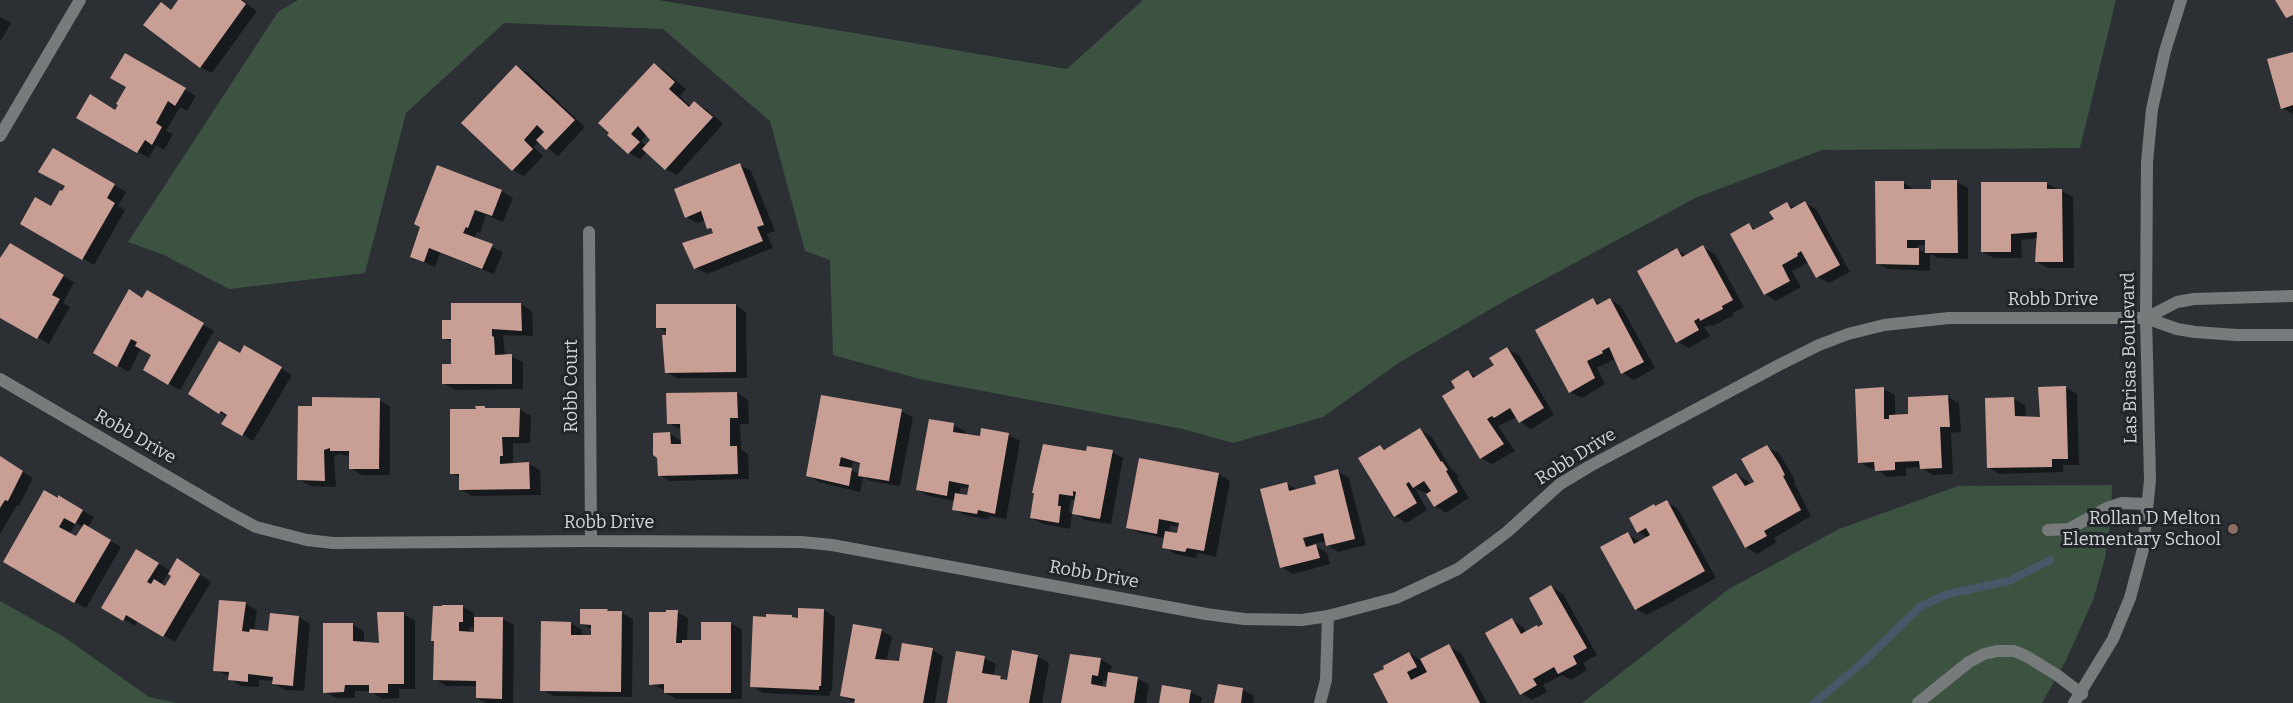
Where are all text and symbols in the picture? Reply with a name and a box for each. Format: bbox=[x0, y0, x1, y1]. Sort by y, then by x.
street label: Las Brisas Boulevard bbox=[2118, 272, 2142, 444]
street label: Robb Drive bbox=[2008, 289, 2098, 311]
street label: Robb Court bbox=[561, 339, 583, 433]
street label: Robb Drive bbox=[90, 405, 180, 469]
street label: Robb Drive bbox=[1532, 424, 1620, 490]
place label: Rollan D Melton Elementary School bbox=[2062, 508, 2221, 550]
street label: Robb Drive bbox=[564, 512, 654, 534]
marker: Rollan D Melton Elementary School bbox=[2226, 522, 2240, 536]
street label: Robb Drive bbox=[1048, 556, 1140, 594]

